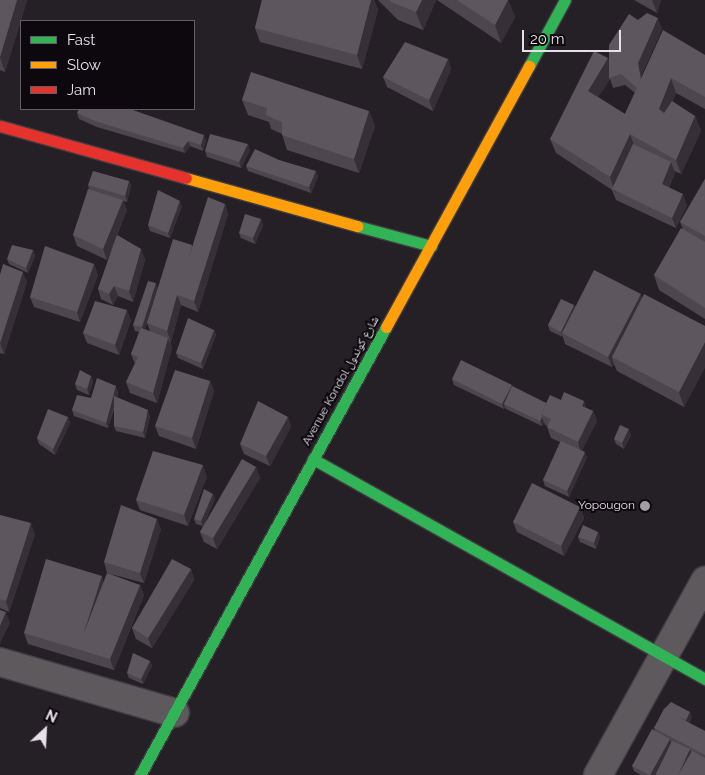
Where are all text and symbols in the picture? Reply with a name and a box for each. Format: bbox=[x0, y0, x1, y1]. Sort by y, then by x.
legend bbox=[20, 20, 195, 110]
scale bar bbox=[525, 20, 624, 52]
text: 20 m bbox=[530, 30, 565, 48]
text: Fast bbox=[67, 31, 95, 49]
text: Slow bbox=[67, 56, 101, 74]
text: Jam bbox=[67, 81, 96, 99]
street label: Avenue Kondol شارع كوندول bbox=[299, 314, 383, 448]
place label: Yopougon bbox=[578, 499, 635, 513]
marker: Yopougon bbox=[639, 500, 651, 512]
north arrow bbox=[20, 705, 70, 755]
text: N bbox=[43, 707, 60, 726]

